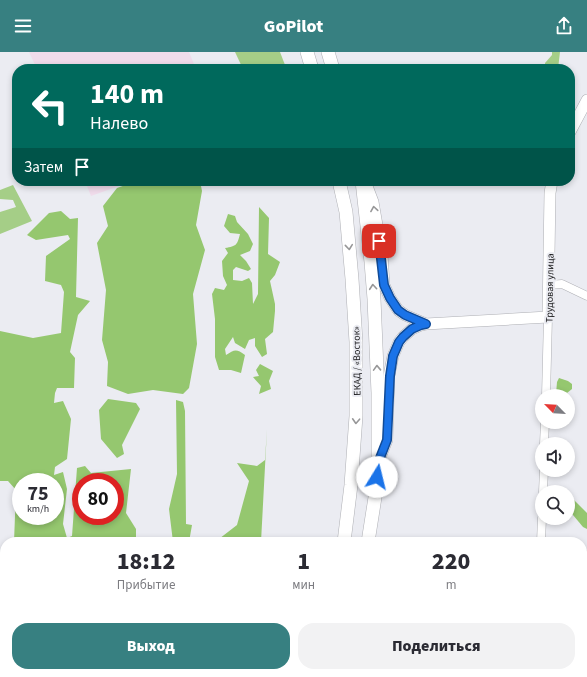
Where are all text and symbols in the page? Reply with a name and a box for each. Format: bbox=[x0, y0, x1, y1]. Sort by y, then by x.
text: GoPilot bbox=[264, 14, 323, 39]
icon: menu bbox=[12, 15, 34, 37]
icon: share bbox=[553, 15, 575, 37]
text: 140 m bbox=[90, 74, 164, 114]
icon: left bbox=[24, 80, 76, 132]
text: Налево bbox=[90, 111, 148, 136]
icon: arrive bbox=[71, 156, 93, 178]
text: Затем bbox=[24, 157, 63, 178]
one-way arrow bbox=[370, 206, 379, 212]
pin bbox=[362, 224, 396, 258]
icon: arrive bbox=[368, 230, 390, 252]
one-way arrow bbox=[344, 244, 353, 250]
street label: Трудовая улица bbox=[542, 253, 558, 323]
one-way arrow bbox=[369, 284, 378, 290]
street label: ЕКАД / «Восток» bbox=[349, 326, 365, 396]
one-way arrow bbox=[373, 365, 382, 371]
north arrow bbox=[535, 389, 575, 429]
map controls bbox=[535, 389, 575, 525]
one-way arrow bbox=[351, 418, 360, 424]
button: sound bbox=[535, 437, 575, 477]
position arrow bbox=[356, 456, 398, 498]
speed limit sign: 80 bbox=[72, 473, 124, 525]
text: 75 bbox=[27, 480, 49, 508]
button: search bbox=[535, 485, 575, 525]
text: km/h bbox=[27, 502, 49, 516]
text: 18:12 bbox=[117, 544, 175, 579]
text: 1 bbox=[297, 544, 310, 579]
text: 220 bbox=[432, 544, 470, 579]
text: Прибытие bbox=[117, 576, 175, 594]
text: мин bbox=[292, 576, 315, 594]
text: m bbox=[446, 576, 456, 594]
button: Выход bbox=[12, 623, 290, 669]
button: Поделиться bbox=[298, 623, 575, 669]

